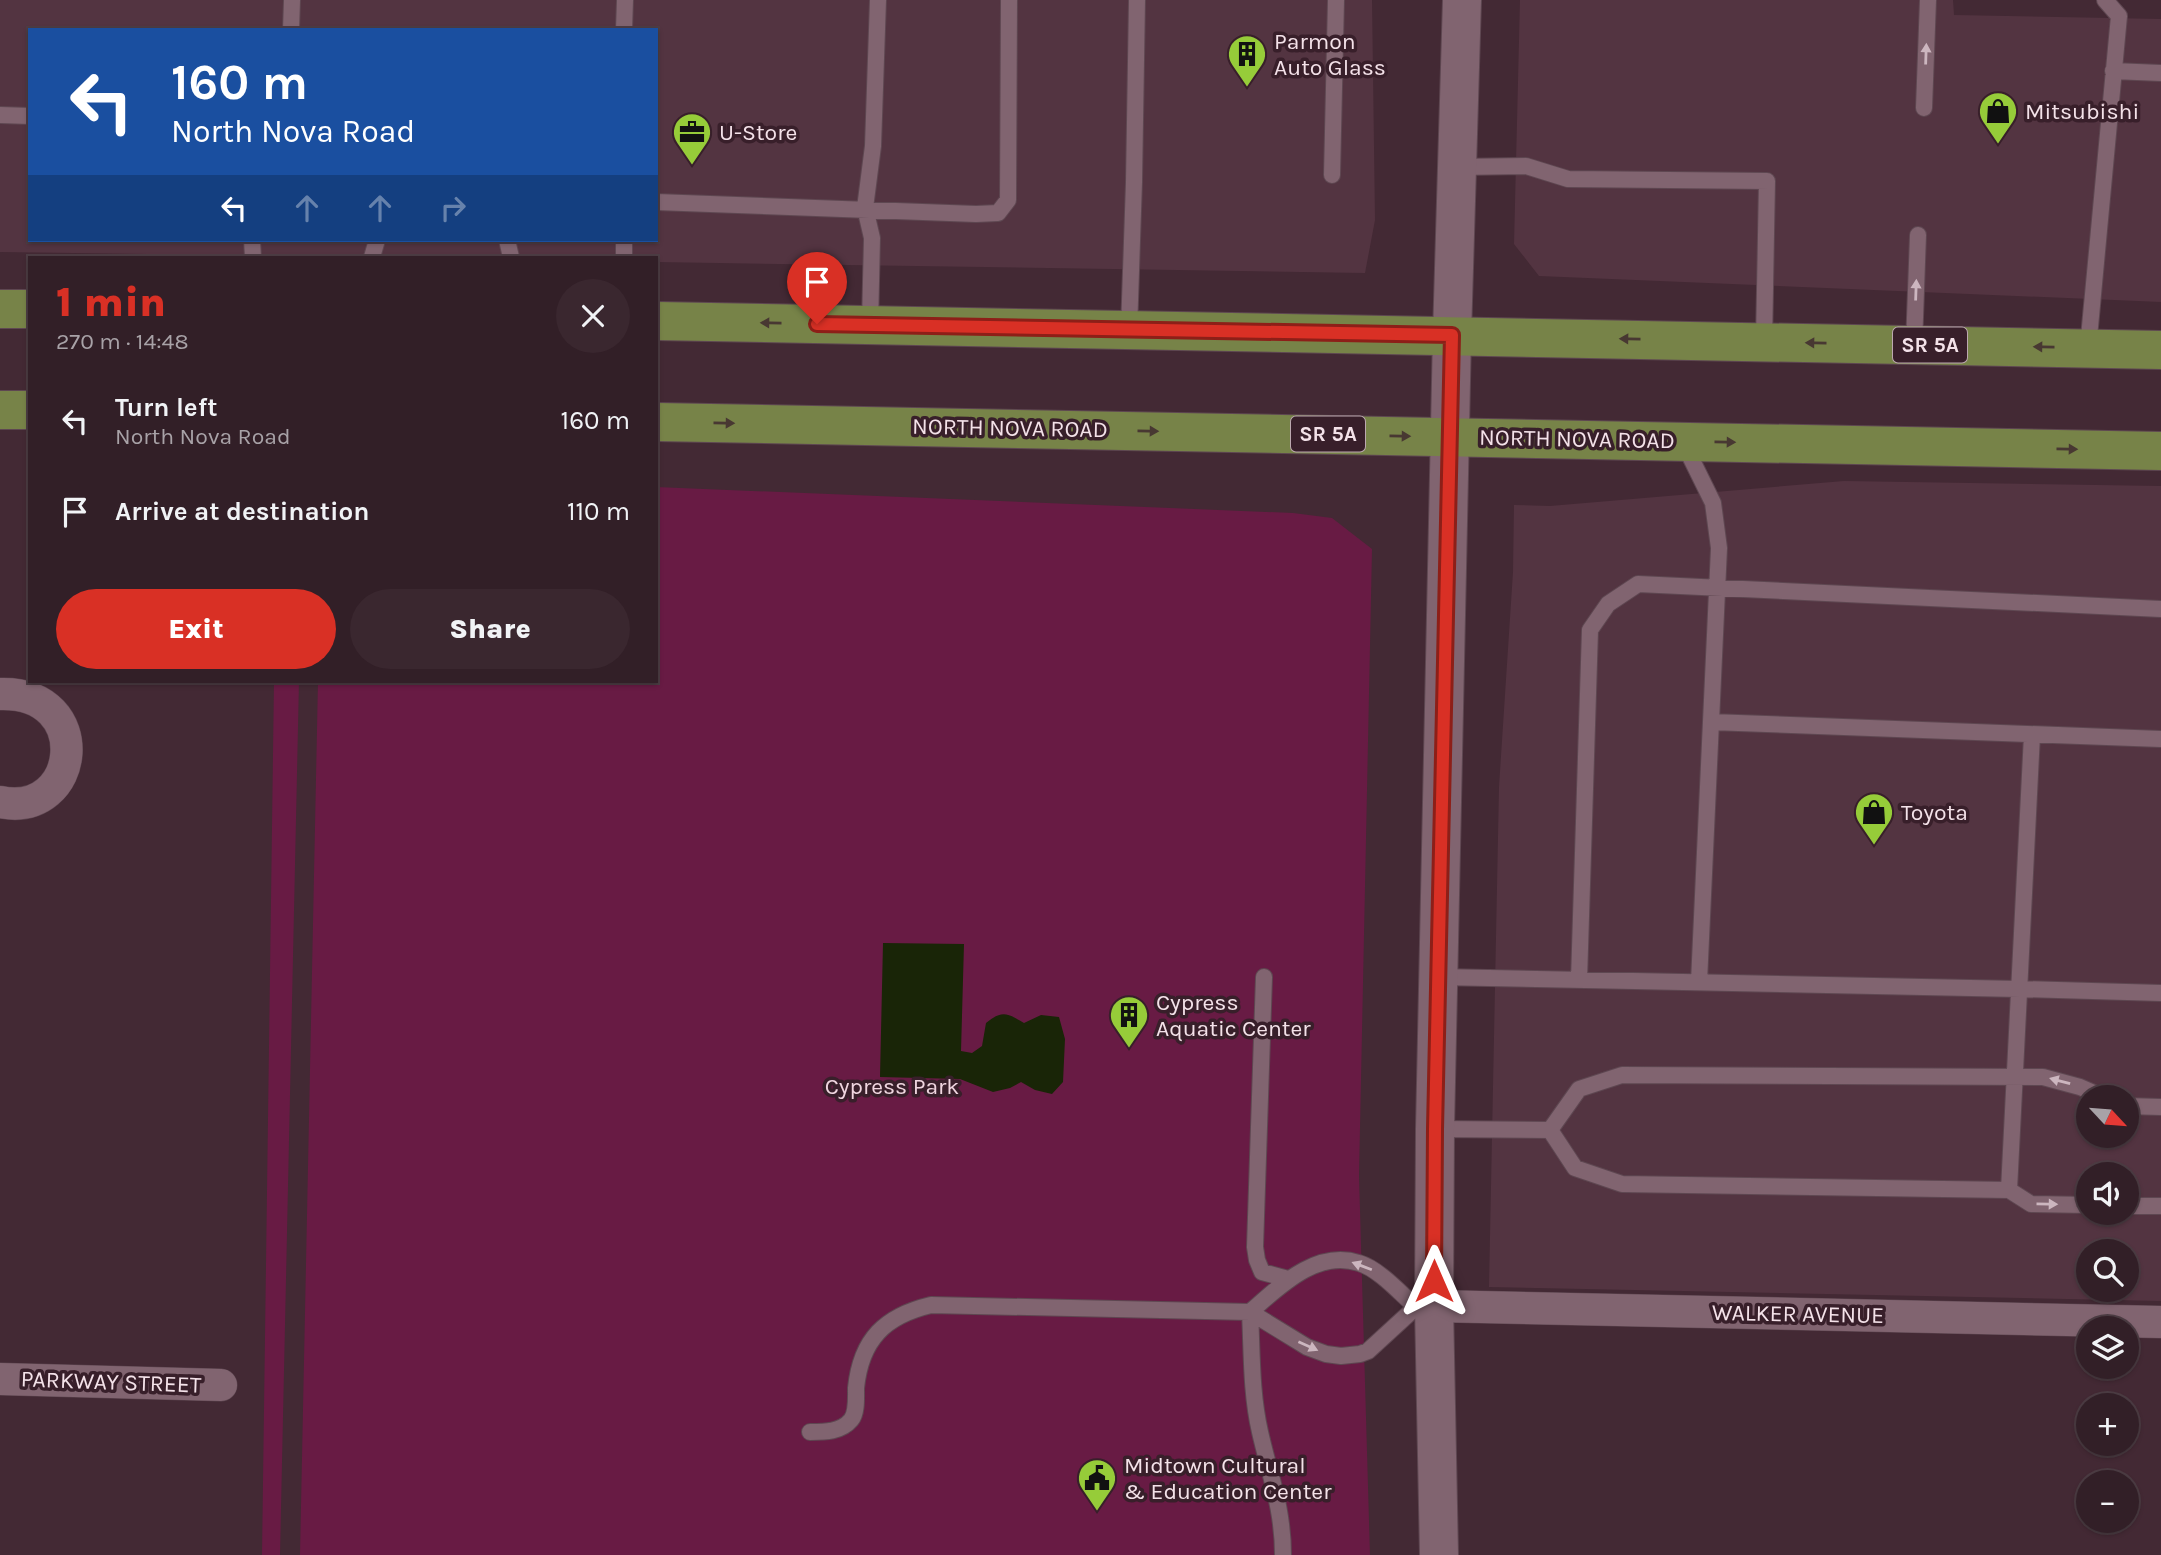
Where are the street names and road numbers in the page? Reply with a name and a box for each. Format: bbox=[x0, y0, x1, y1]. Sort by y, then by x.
road number: SR 5A bbox=[1893, 328, 1967, 362]
street label: NORTH NOVA ROAD bbox=[912, 413, 1108, 443]
road number: SR 5A bbox=[1291, 416, 1365, 452]
street label: NORTH NOVA ROAD bbox=[1479, 424, 1675, 454]
street label: WALKER AVENUE bbox=[1712, 1299, 1884, 1329]
street label: PARKWAY STREET bbox=[20, 1365, 202, 1399]

